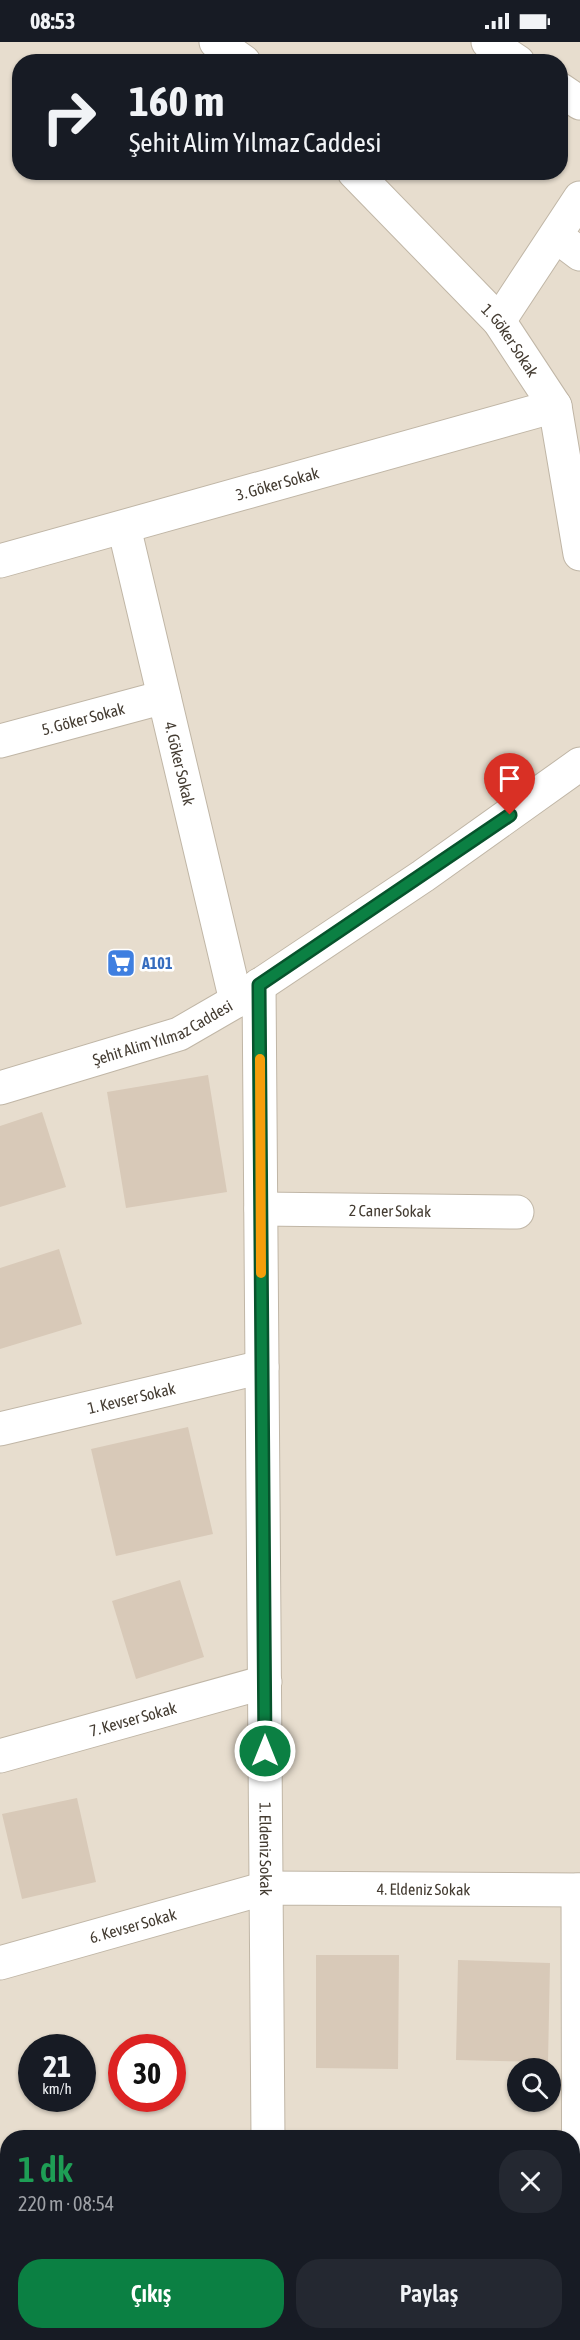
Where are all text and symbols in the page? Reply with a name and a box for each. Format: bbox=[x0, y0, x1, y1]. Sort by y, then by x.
text: 08:53 bbox=[30, 8, 75, 34]
text: 160 m bbox=[129, 77, 224, 125]
icon: right bbox=[30, 78, 108, 156]
text: Şehit Alim Yılmaz Caddesi bbox=[129, 127, 381, 158]
street label: 1. Göker Sokak bbox=[478, 300, 542, 380]
street label: 3. Göker Sokak bbox=[234, 463, 321, 504]
street label: 5. Göker Sokak bbox=[40, 699, 127, 738]
street label: 4. Göker Sokak bbox=[161, 720, 198, 807]
pin bbox=[484, 753, 535, 815]
icon: arrive bbox=[493, 762, 526, 795]
supermarket icon: A101 bbox=[105, 947, 137, 979]
place label: A101 bbox=[141, 954, 173, 972]
street label: Şehit Alim Yılmaz Caddesi bbox=[90, 996, 235, 1070]
street label: 2 Caner Sokak bbox=[349, 1201, 431, 1220]
street label: 1. Kevser Sokak bbox=[86, 1379, 177, 1417]
street label: 7. Kevser Sokak bbox=[87, 1698, 178, 1740]
position arrow bbox=[233, 1719, 297, 1783]
street label: 1. Eldeniz Sokak bbox=[256, 1802, 275, 1896]
street label: 4. Eldeniz Sokak bbox=[377, 1880, 470, 1898]
street label: 6. Kevser Sokak bbox=[87, 1905, 178, 1946]
speed limit sign: 30 bbox=[108, 2034, 186, 2112]
text: 21 bbox=[43, 2049, 71, 2083]
map controls bbox=[507, 2058, 561, 2112]
button: search bbox=[507, 2058, 561, 2112]
text: km/h bbox=[42, 2080, 72, 2097]
text: 1 dk bbox=[18, 2148, 73, 2190]
button: close bbox=[499, 2150, 562, 2213]
text: 220 m · 08:54 bbox=[18, 2192, 114, 2215]
button: Çıkış bbox=[18, 2259, 284, 2328]
button: Paylaş bbox=[296, 2259, 562, 2328]

